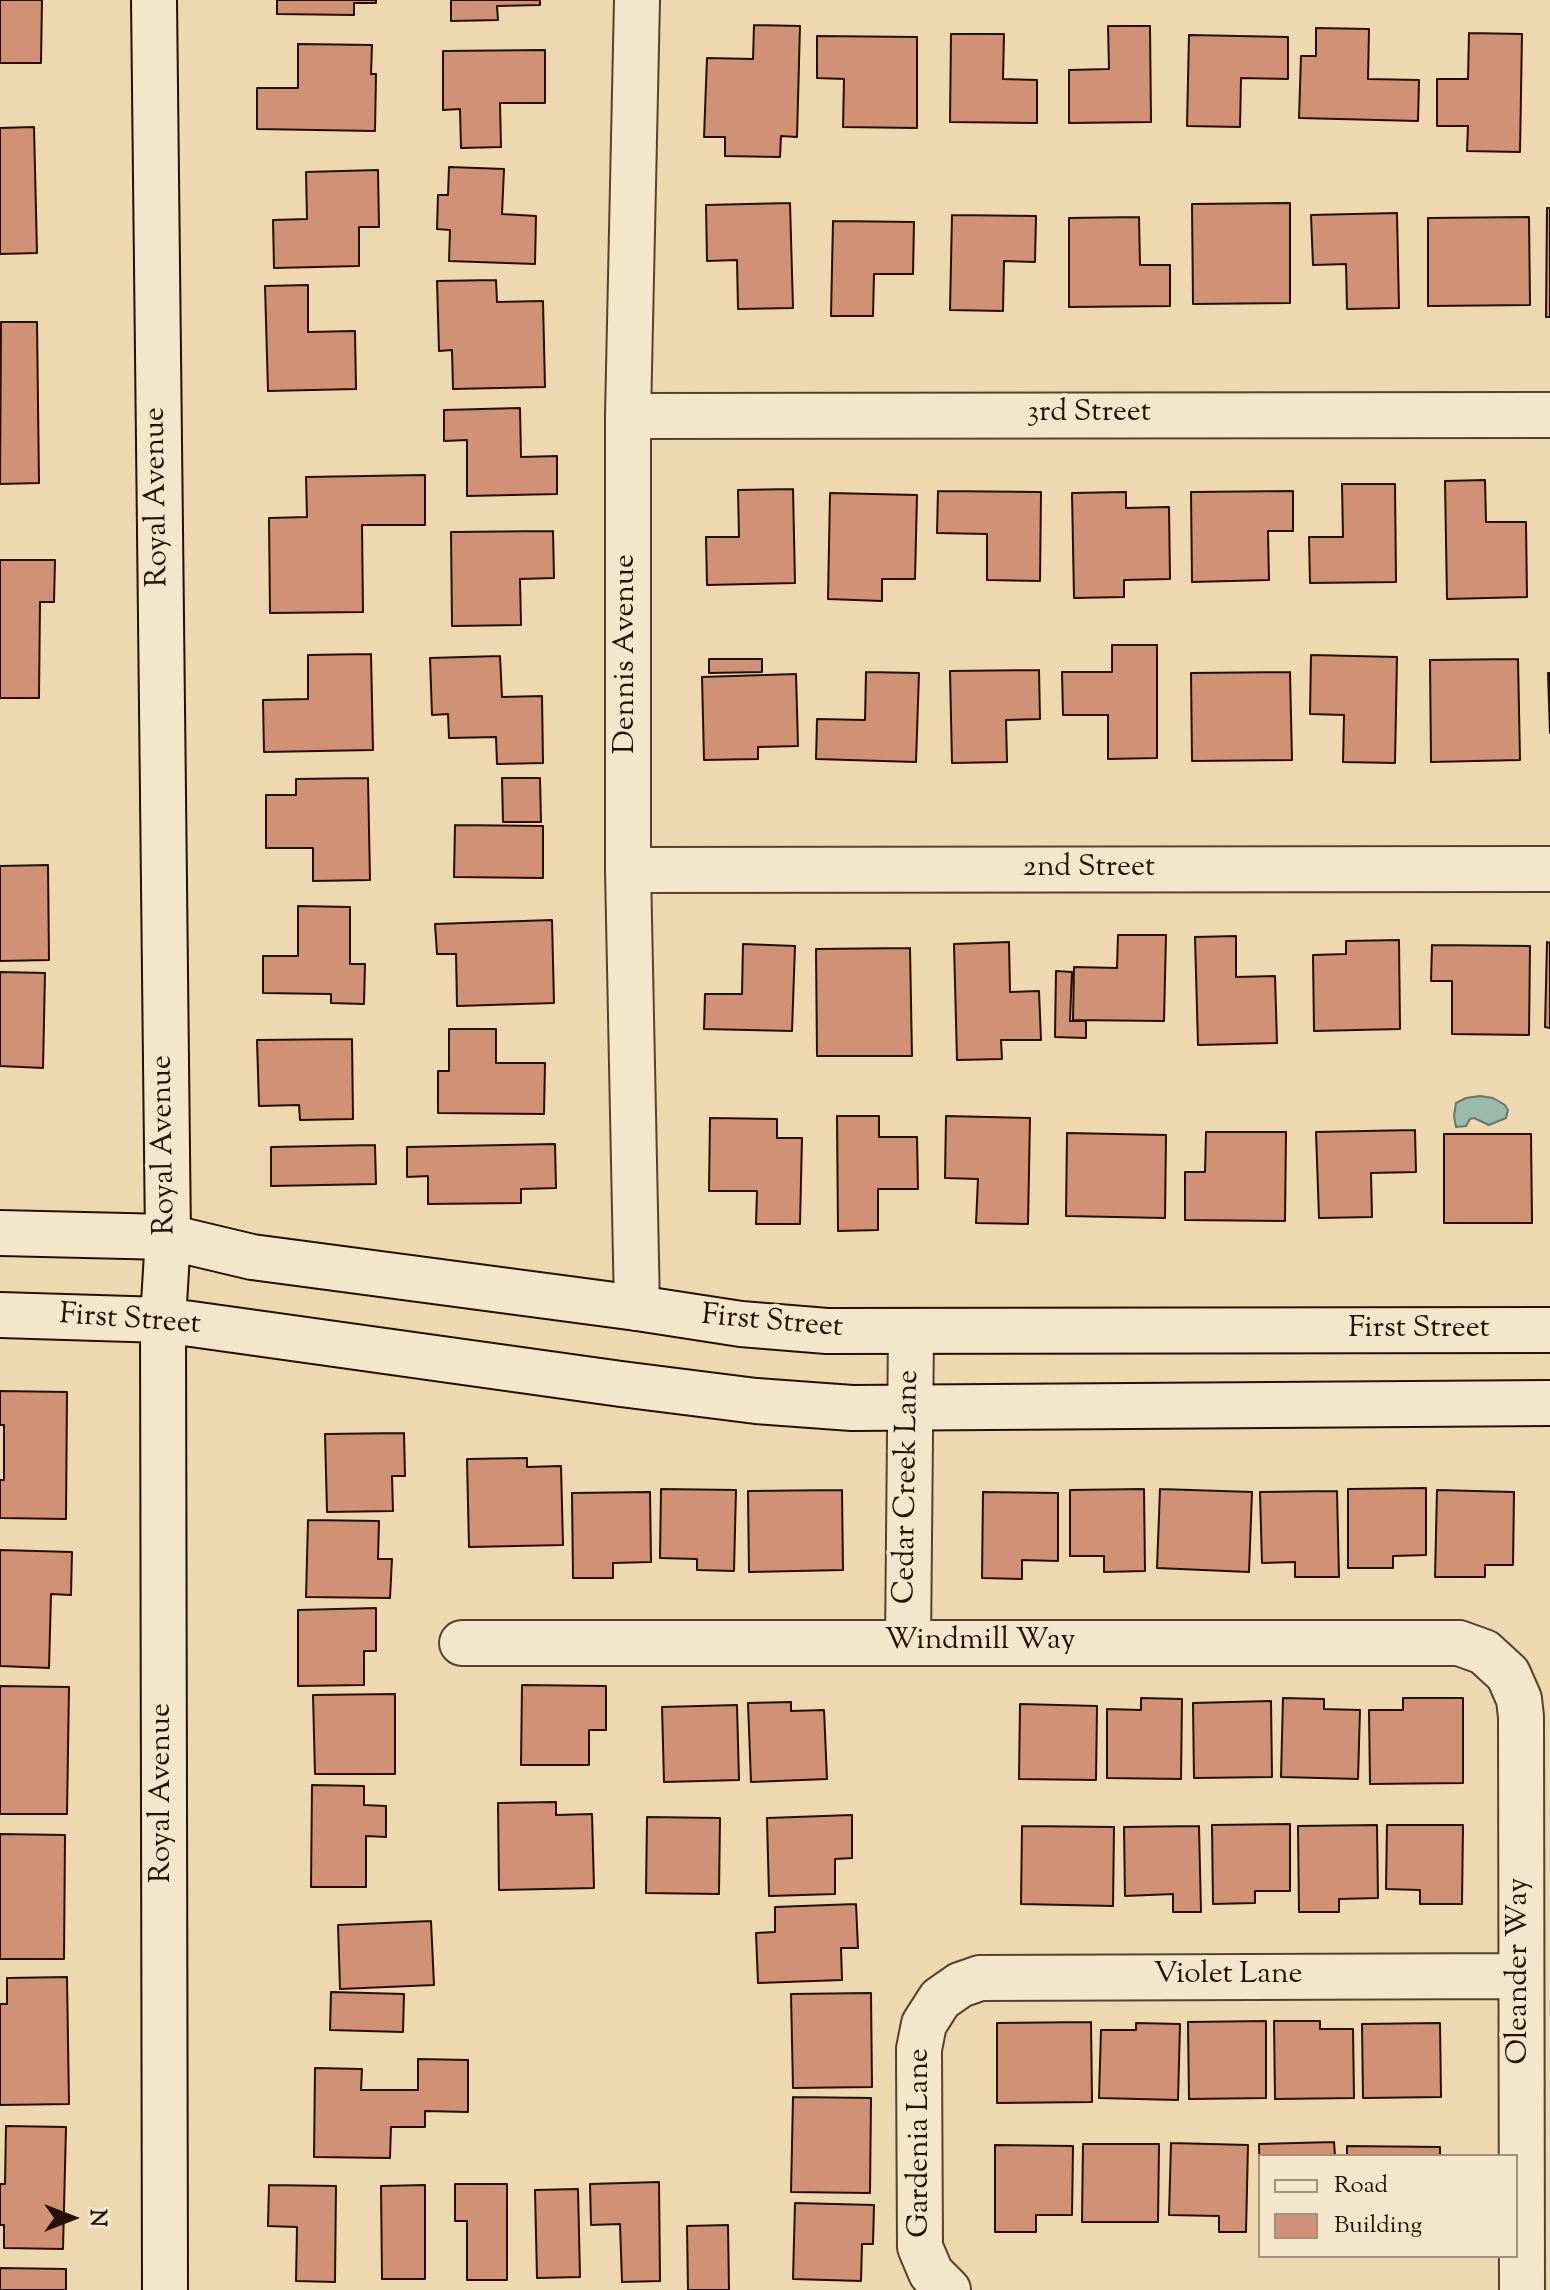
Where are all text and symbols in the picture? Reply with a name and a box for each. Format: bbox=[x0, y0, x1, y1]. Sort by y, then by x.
street label: 3rd Street bbox=[1027, 397, 1151, 433]
street label: Royal Avenue bbox=[139, 407, 179, 587]
street label: Dennis Avenue bbox=[610, 554, 646, 754]
street label: 2nd Street bbox=[1023, 852, 1155, 888]
street label: Royal Avenue bbox=[146, 1055, 186, 1235]
street label: First Street bbox=[58, 1299, 202, 1345]
street label: First Street bbox=[700, 1300, 844, 1348]
street label: First Street bbox=[1348, 1313, 1490, 1349]
street label: Cedar Creek Lane bbox=[889, 1370, 929, 1604]
street label: Windmill Way bbox=[885, 1625, 1075, 1661]
street label: Royal Avenue bbox=[146, 1703, 182, 1883]
street label: Oleander Way bbox=[1503, 1877, 1539, 2065]
street label: Violet Lane bbox=[1154, 1959, 1302, 1995]
street label: Gardenia Lane bbox=[904, 2048, 940, 2238]
legend bbox=[1258, 2154, 1518, 2258]
text: Road bbox=[1334, 2169, 1388, 2203]
north arrow bbox=[32, 2178, 112, 2258]
text: N bbox=[80, 2209, 112, 2227]
text: Building bbox=[1334, 2209, 1422, 2243]

